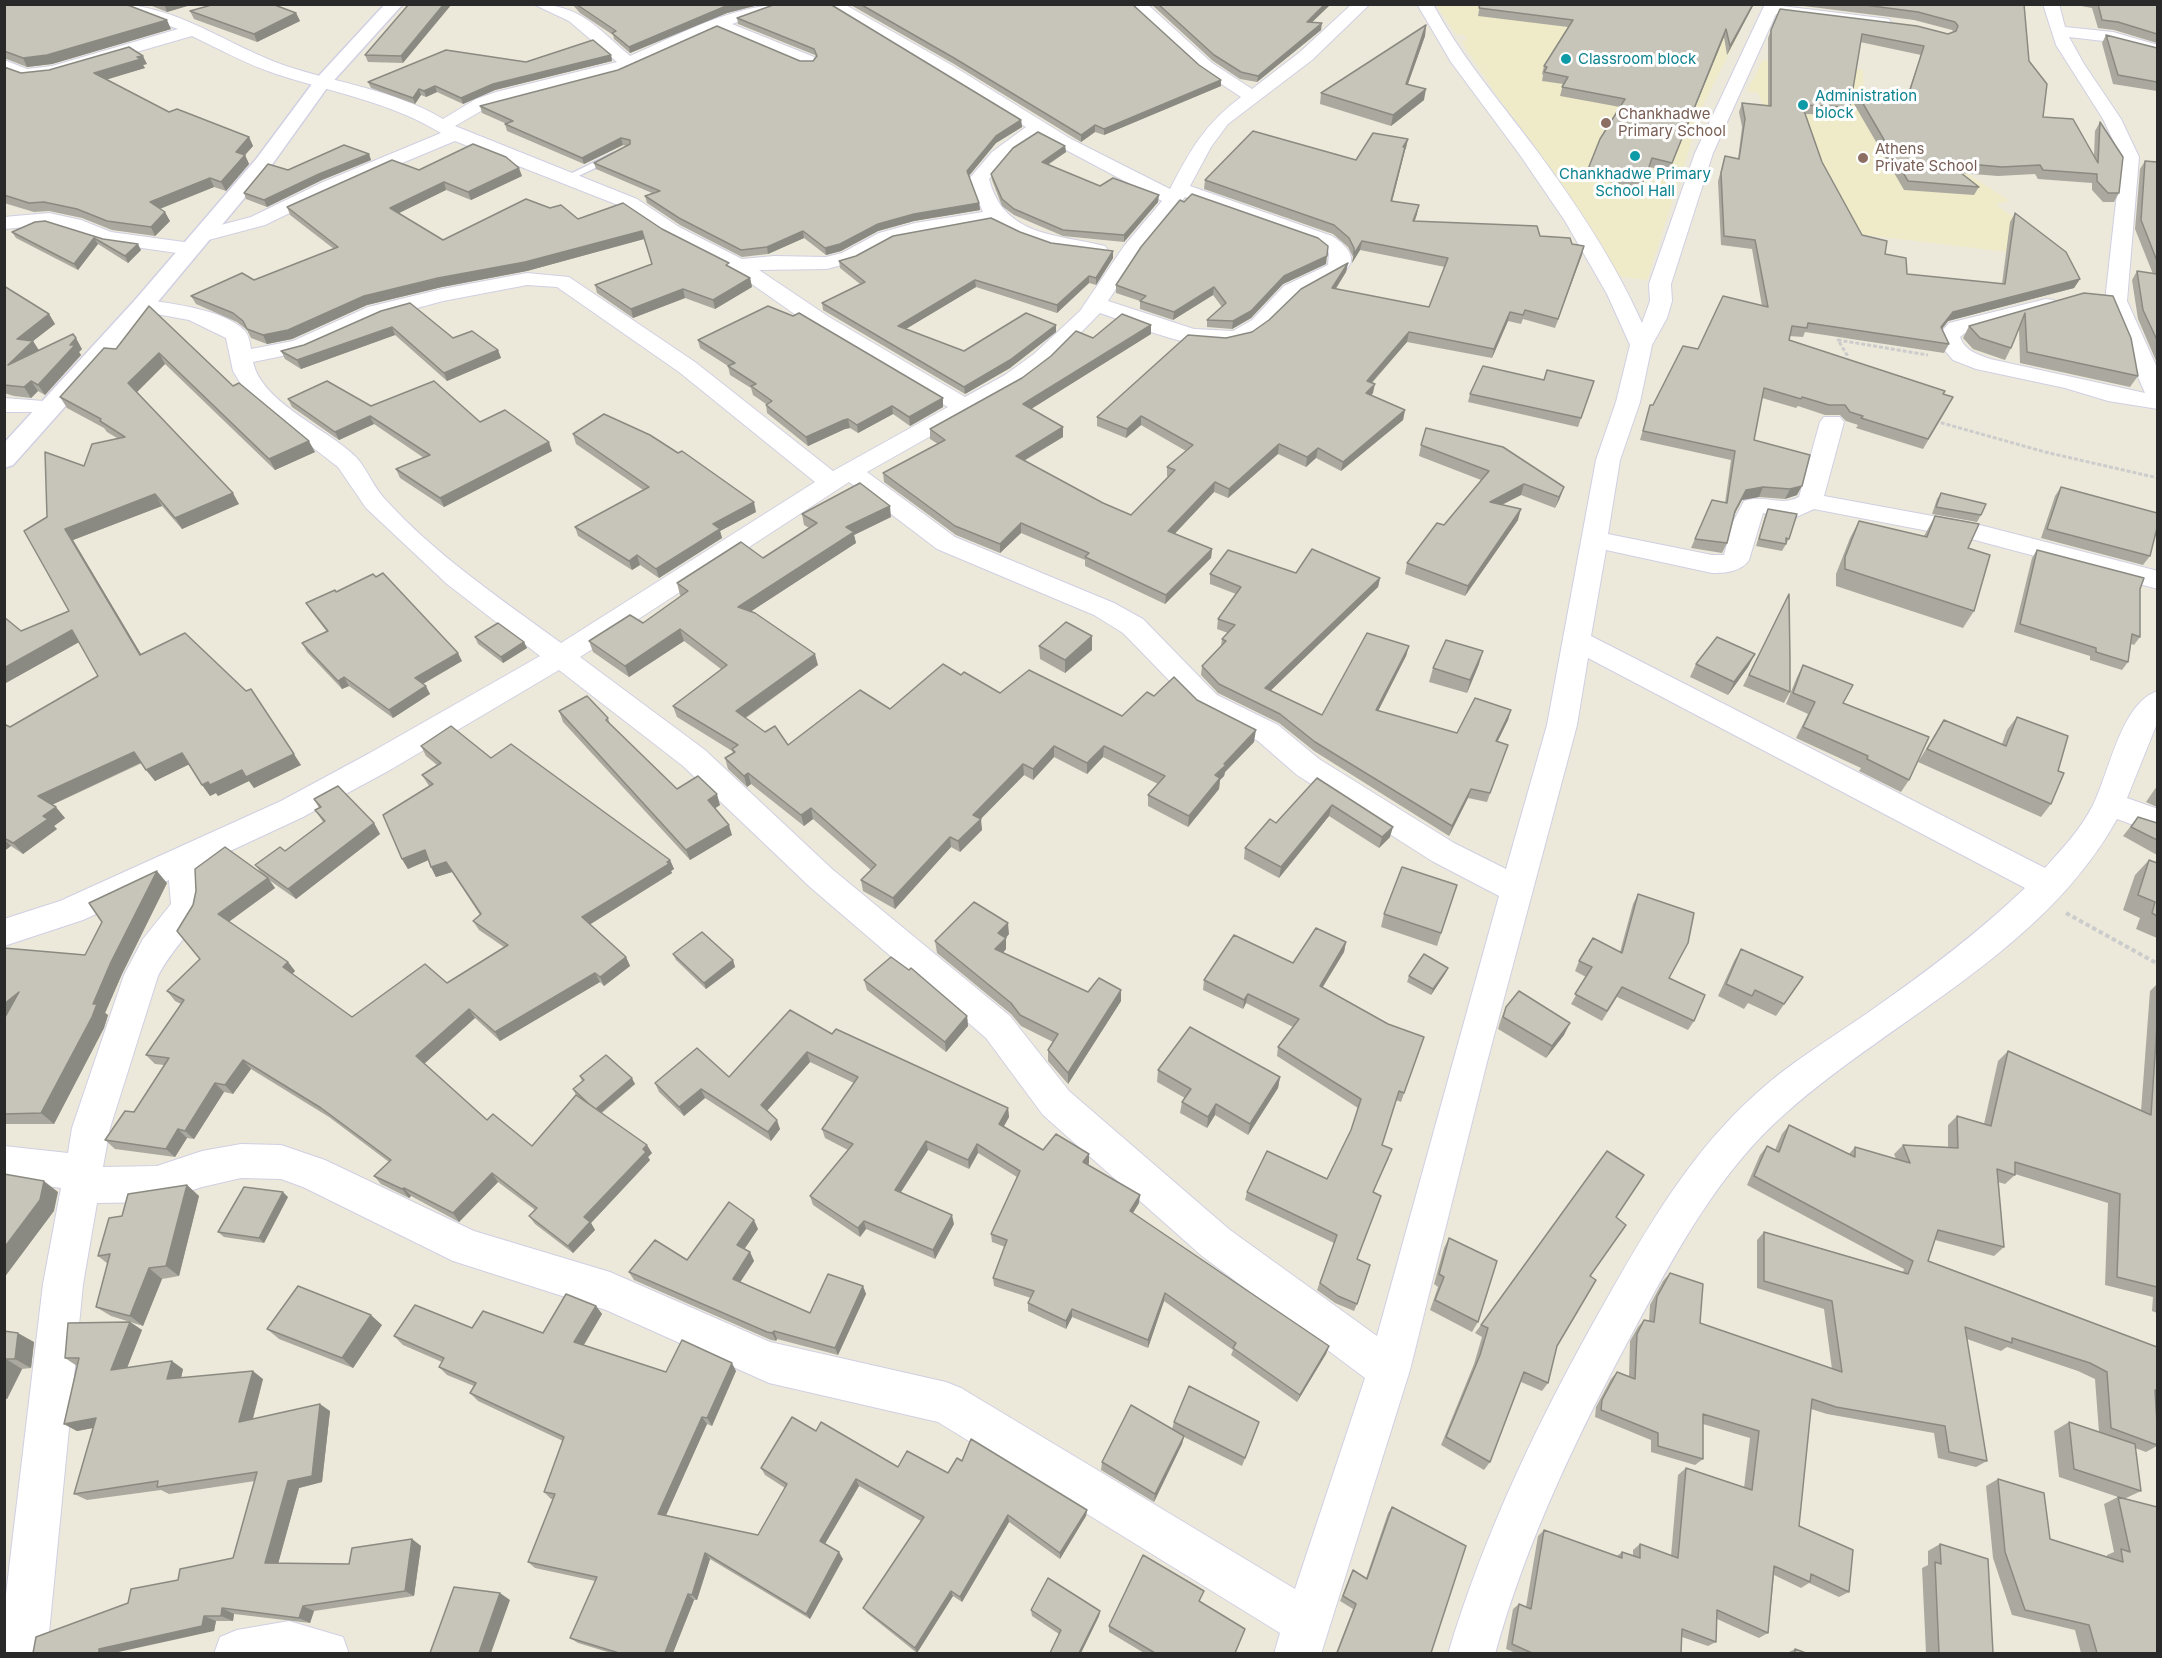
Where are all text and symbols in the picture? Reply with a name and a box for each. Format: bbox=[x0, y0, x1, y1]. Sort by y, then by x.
place label: Classroom block bbox=[1578, 50, 1696, 68]
marker: Classroom block bbox=[1559, 52, 1573, 66]
place label: Administration block bbox=[1815, 87, 1917, 122]
marker: Administration block bbox=[1796, 98, 1810, 112]
place label: Chankhadwe Primary School bbox=[1618, 105, 1726, 140]
marker: Chankhadwe Primary School bbox=[1599, 116, 1613, 130]
place label: Athens Private School bbox=[1875, 140, 1977, 175]
marker: Chankhadwe Primary School Hall bbox=[1628, 149, 1642, 163]
marker: Athens Private School bbox=[1856, 151, 1870, 165]
place label: Chankhadwe Primary School Hall bbox=[1559, 165, 1711, 200]

